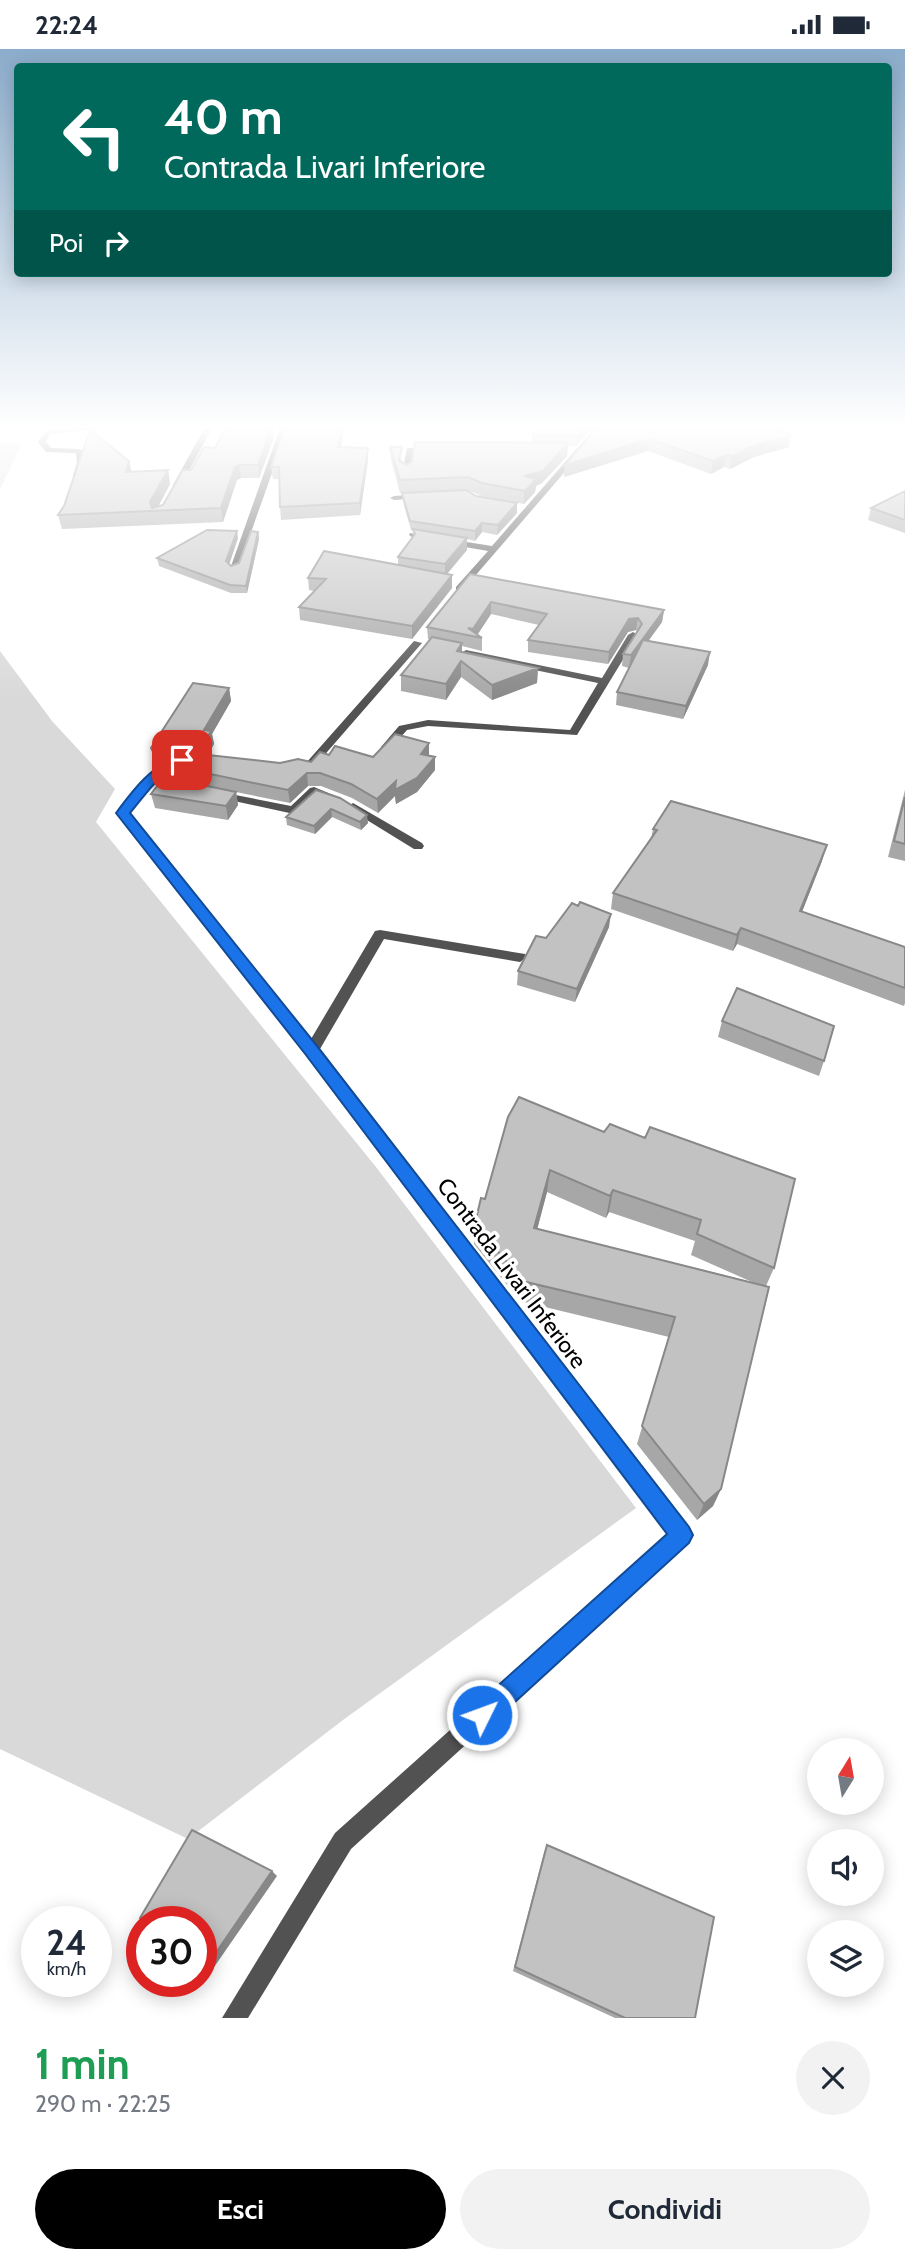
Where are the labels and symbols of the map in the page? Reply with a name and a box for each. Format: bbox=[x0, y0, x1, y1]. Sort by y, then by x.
pin bbox=[152, 730, 212, 790]
street label: Contrada Livari Inferiore bbox=[431, 1172, 593, 1374]
position arrow bbox=[445, 1678, 519, 1752]
north arrow bbox=[807, 1738, 884, 1815]
speed limit sign: 30 bbox=[126, 1906, 217, 1997]

